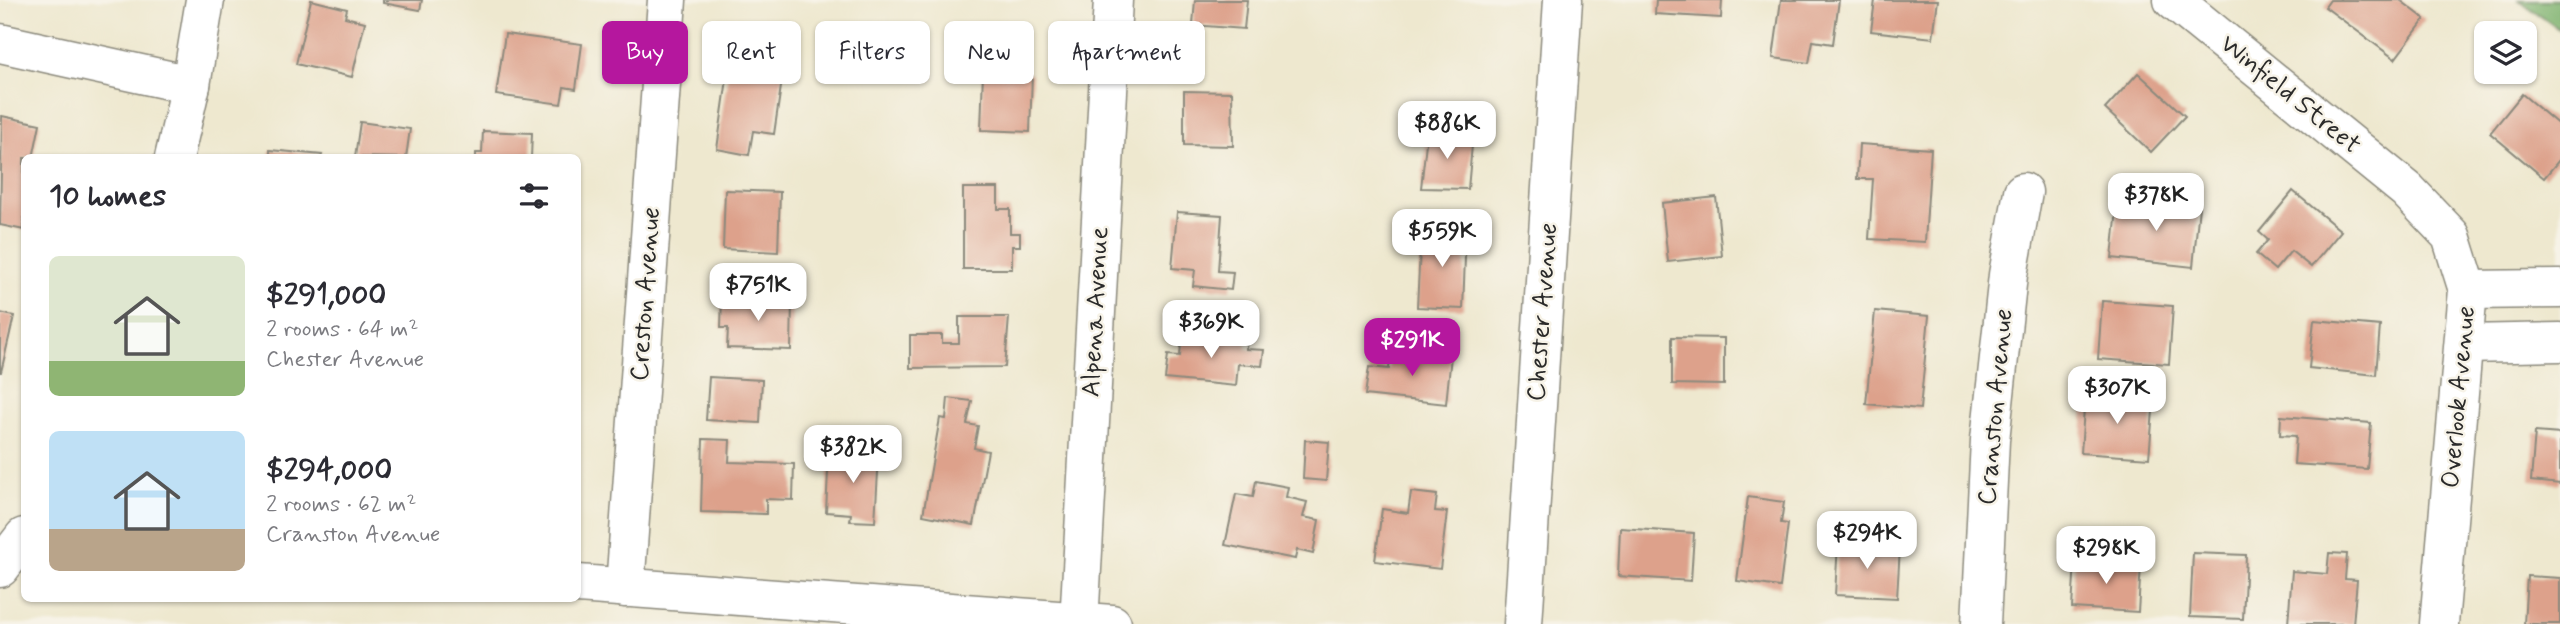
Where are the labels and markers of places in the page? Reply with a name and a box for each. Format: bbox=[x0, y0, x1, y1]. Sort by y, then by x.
pin: $886K bbox=[1398, 102, 1496, 161]
pin: $378K bbox=[2107, 174, 2205, 233]
pin: $559K bbox=[1393, 210, 1491, 269]
pin: $751K bbox=[709, 264, 807, 323]
pin: $369K bbox=[1162, 300, 1260, 360]
pin: $291K bbox=[1363, 318, 1461, 378]
pin: $307K bbox=[2068, 366, 2166, 426]
pin: $382K bbox=[804, 426, 902, 485]
pin: $294K bbox=[1818, 512, 1916, 571]
pin: $298K bbox=[2057, 526, 2155, 586]

